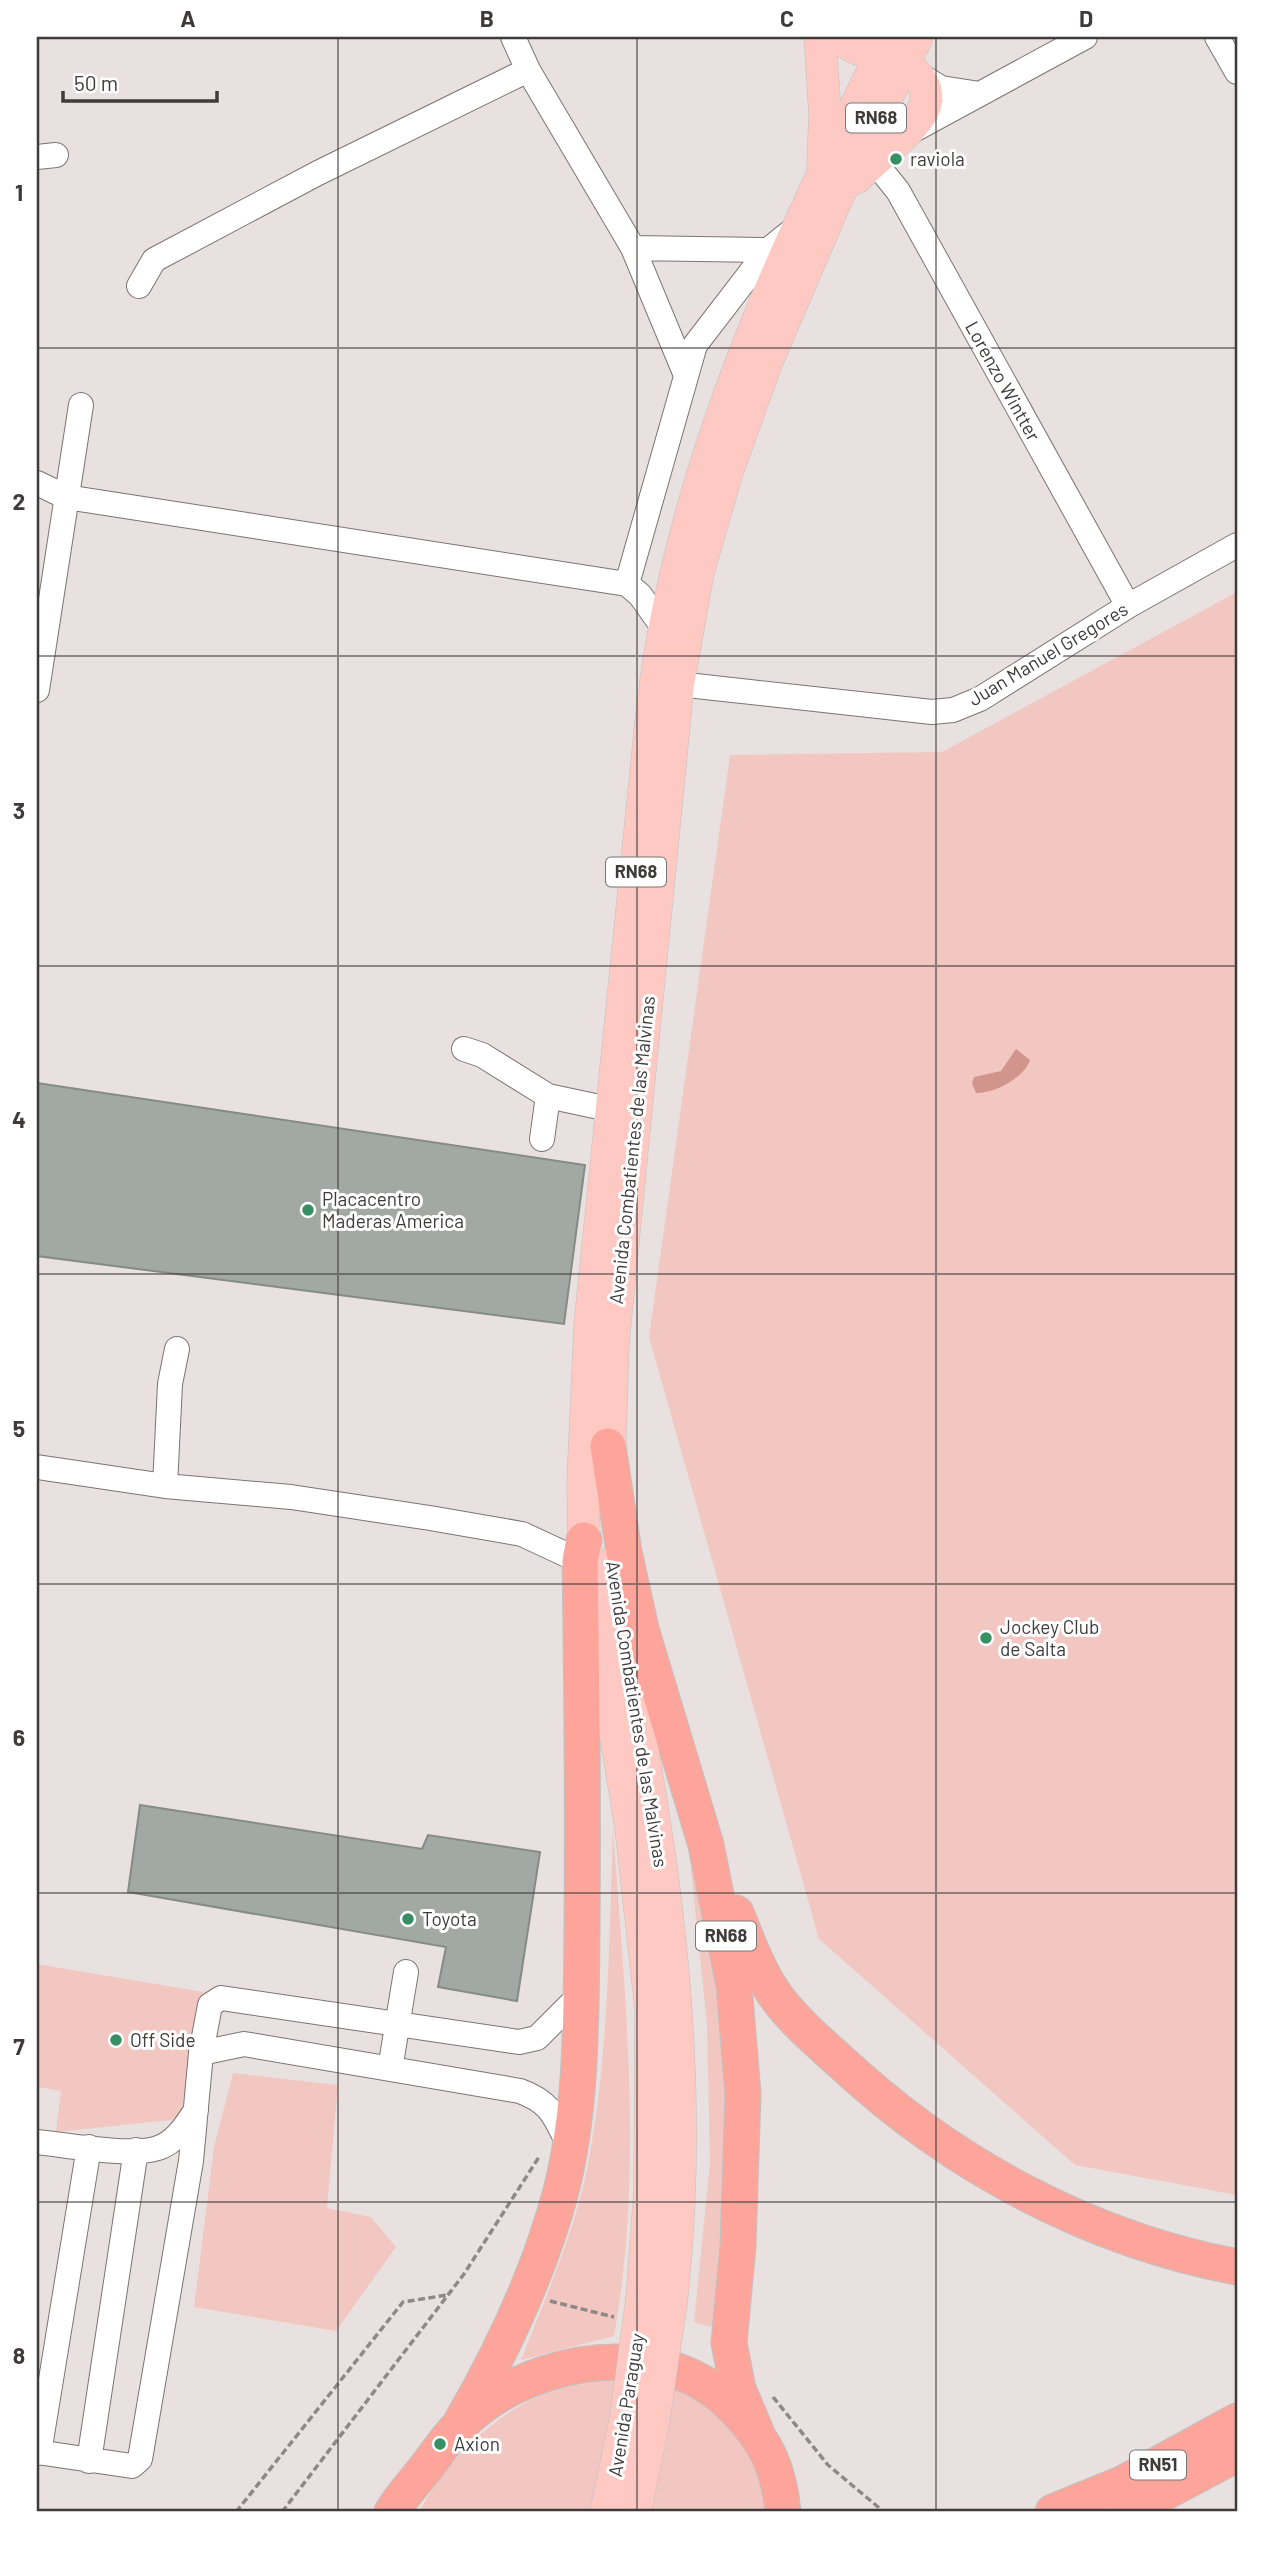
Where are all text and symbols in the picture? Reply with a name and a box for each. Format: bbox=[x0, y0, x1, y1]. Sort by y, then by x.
text: A bbox=[180, 4, 196, 32]
text: B bbox=[480, 4, 494, 32]
text: C bbox=[780, 4, 794, 32]
text: D bbox=[1079, 4, 1093, 32]
scale bar bbox=[63, 60, 217, 104]
text: 50 m bbox=[74, 70, 118, 95]
road number: RN68 bbox=[846, 104, 906, 132]
place label: raviola bbox=[910, 147, 965, 170]
marker: raviola bbox=[888, 151, 904, 167]
text: 1 bbox=[15, 178, 23, 206]
street label: Lorenzo Wintter bbox=[961, 317, 1046, 445]
text: 2 bbox=[13, 487, 25, 515]
street label: Juan Manuel Gregores bbox=[964, 597, 1132, 710]
text: 3 bbox=[13, 796, 25, 824]
road number: RN68 bbox=[606, 858, 666, 886]
street label: Avenida Combatientes de las Malvinas bbox=[604, 995, 659, 1305]
text: 4 bbox=[12, 1105, 26, 1133]
place label: Placacentro Maderas America bbox=[322, 1187, 464, 1232]
marker: Placacentro Maderas America bbox=[300, 1202, 316, 1218]
text: 5 bbox=[13, 1414, 25, 1442]
street label: Avenida Combatientes de las Malvinas bbox=[602, 1559, 673, 1869]
place label: Jockey Club de Salta bbox=[1000, 1615, 1099, 1660]
marker: Jockey Club de Salta bbox=[978, 1630, 994, 1646]
text: 6 bbox=[13, 1723, 25, 1751]
place label: Toyota bbox=[422, 1907, 477, 1930]
marker: Toyota bbox=[400, 1911, 416, 1927]
road number: RN68 bbox=[696, 1922, 756, 1950]
place label: Off Side bbox=[130, 2028, 196, 2051]
text: 7 bbox=[13, 2032, 25, 2060]
marker: Off Side bbox=[108, 2032, 124, 2048]
street label: Avenida Paraguay bbox=[603, 2331, 648, 2478]
text: 8 bbox=[13, 2341, 25, 2369]
place label: Axion bbox=[454, 2432, 500, 2455]
marker: Axion bbox=[432, 2436, 448, 2452]
road number: RN51 bbox=[1130, 2451, 1186, 2480]

